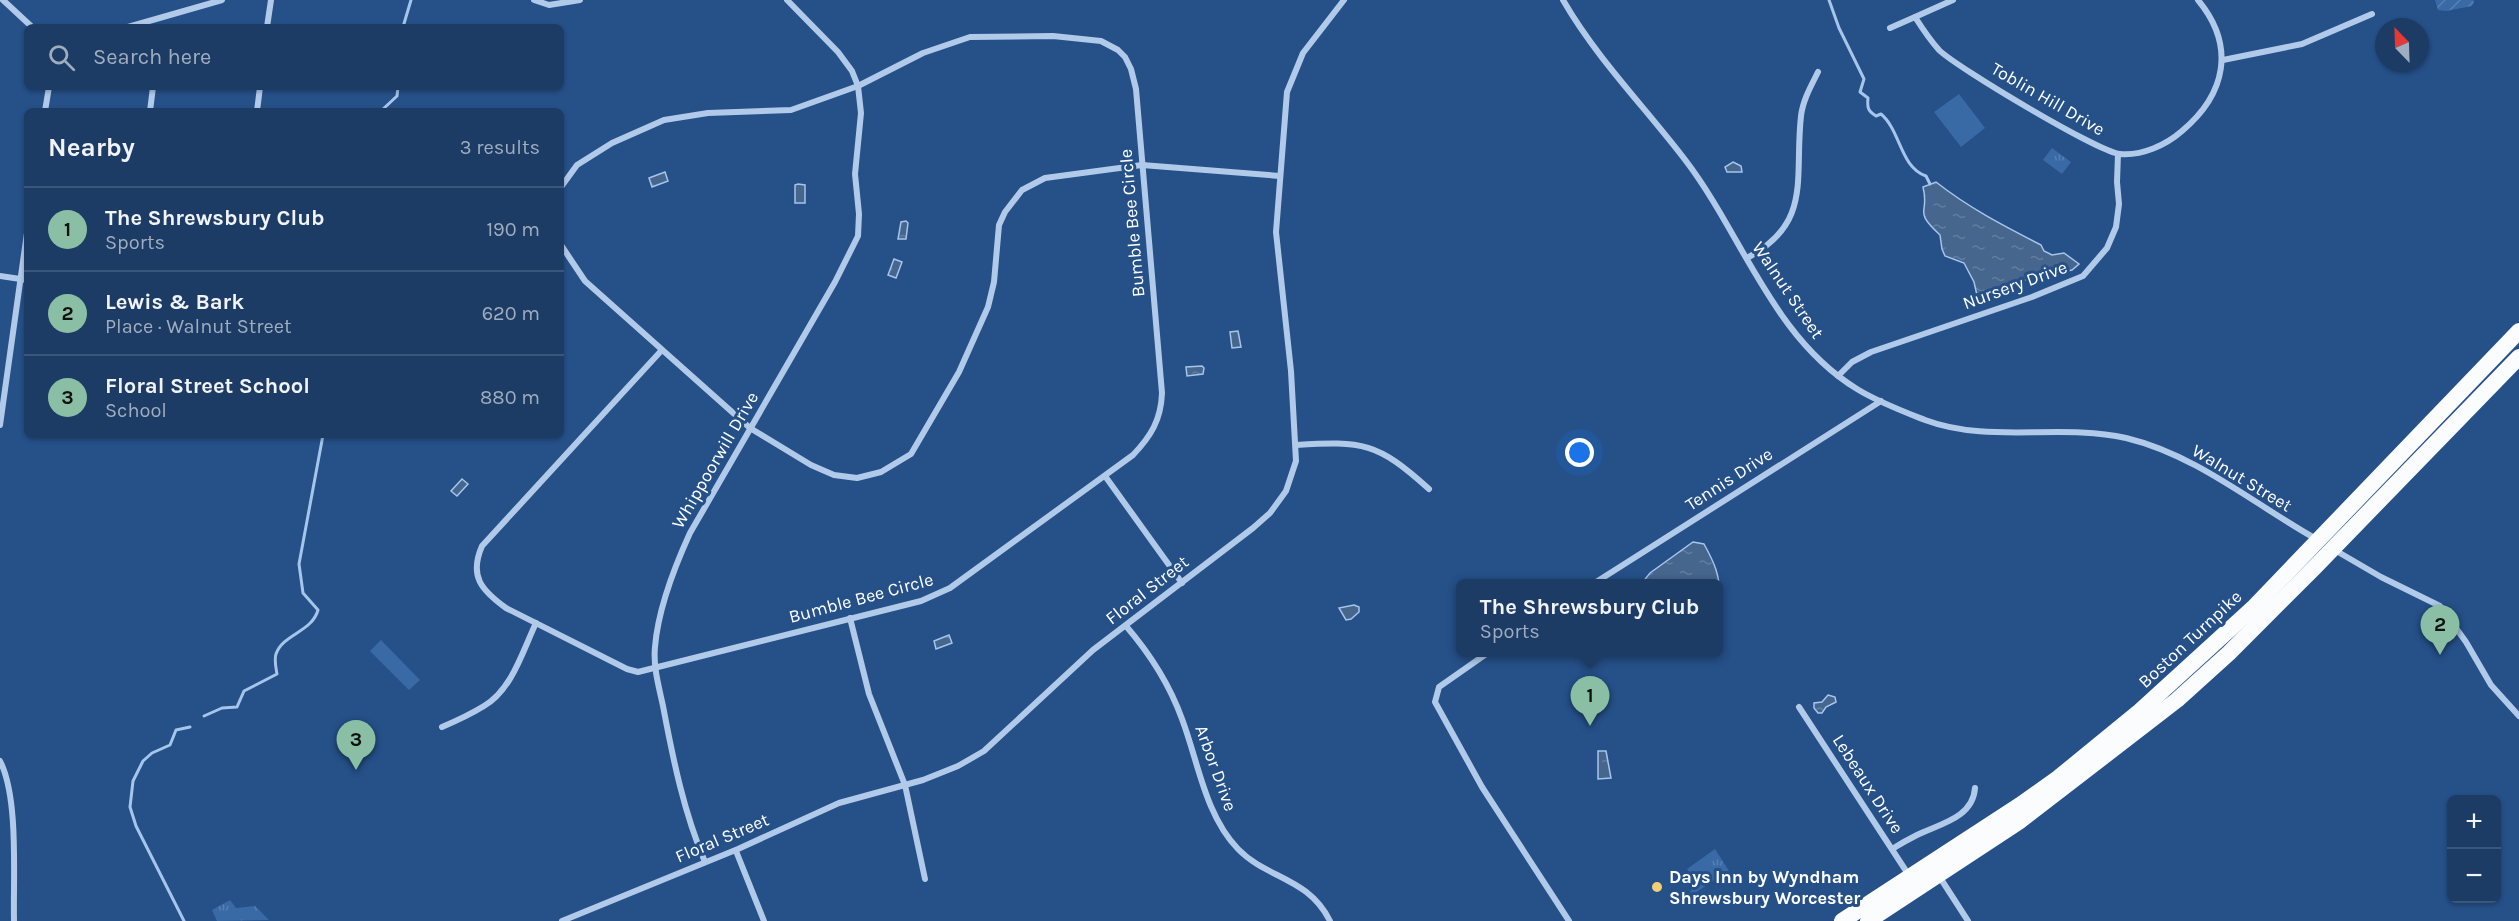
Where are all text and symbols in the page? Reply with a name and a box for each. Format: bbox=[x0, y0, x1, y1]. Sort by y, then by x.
north arrow bbox=[2375, 18, 2429, 72]
search box bbox=[24, 24, 564, 90]
icon: search bbox=[45, 41, 78, 74]
text: Search here bbox=[93, 44, 211, 70]
street label: Toblin Hill Drive bbox=[1987, 58, 2109, 140]
text: Nearby bbox=[48, 132, 135, 163]
text: 3 results bbox=[460, 136, 540, 159]
street label: Bumble Bee Circle bbox=[1115, 148, 1149, 298]
text: The Shrewsbury Club bbox=[105, 205, 324, 231]
text: 1 bbox=[64, 218, 71, 241]
text: 190 m bbox=[486, 218, 540, 241]
text: Sports bbox=[105, 231, 165, 254]
street label: Walnut Street bbox=[1747, 237, 1829, 343]
street label: Nursery Drive bbox=[1960, 256, 2070, 314]
text: Lewis & Bark bbox=[105, 289, 244, 315]
text: 2 bbox=[61, 302, 74, 325]
text: 620 m bbox=[482, 302, 540, 325]
text: Place · Walnut Street bbox=[105, 315, 292, 338]
text: Floral Street School bbox=[105, 373, 310, 399]
text: 3 bbox=[61, 386, 74, 409]
text: 880 m bbox=[480, 386, 540, 409]
street label: Whippoorwill Drive bbox=[667, 388, 763, 532]
text: School bbox=[105, 399, 167, 422]
your location bbox=[1565, 438, 1594, 467]
street label: Walnut Street bbox=[2188, 440, 2296, 517]
street label: Tennis Drive bbox=[1681, 443, 1777, 515]
street label: Floral Street bbox=[1101, 551, 1193, 629]
street label: Bumble Bee Circle bbox=[786, 568, 936, 628]
popup bbox=[1456, 579, 1723, 657]
street label: Boston Turnpike bbox=[2134, 585, 2246, 693]
text: The Shrewsbury Club bbox=[1480, 594, 1699, 620]
pin: 2 bbox=[2420, 606, 2460, 655]
text: Sports bbox=[1480, 620, 1540, 643]
pin: 1 bbox=[1570, 676, 1610, 726]
pin: 3 bbox=[336, 720, 376, 770]
street label: Arbor Drive bbox=[1190, 722, 1242, 814]
street label: Lebeaux Drive bbox=[1828, 730, 1908, 838]
map controls bbox=[2447, 795, 2501, 903]
button: + bbox=[2447, 795, 2501, 849]
street label: Floral Street bbox=[672, 808, 772, 868]
button: − bbox=[2447, 849, 2501, 903]
place label: Days Inn by Wyndham Shrewsbury Worcester bbox=[1669, 866, 1860, 909]
marker: Days Inn by Wyndham Shrewsbury Worcester bbox=[1650, 880, 1664, 894]

